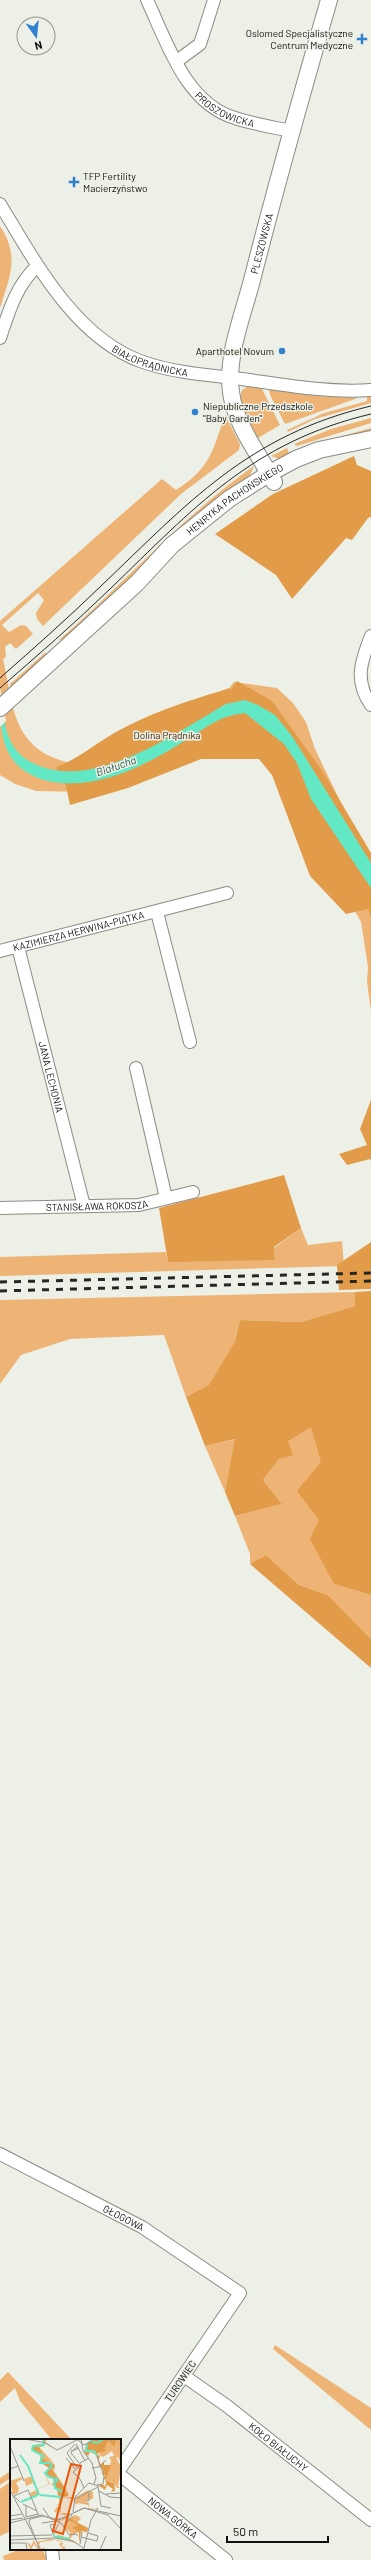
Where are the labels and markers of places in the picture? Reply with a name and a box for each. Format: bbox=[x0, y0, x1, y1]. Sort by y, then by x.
place label: Oslomed Specjalistyczne Centrum Medyczne bbox=[246, 27, 353, 51]
marker: Oslomed Specjalistyczne Centrum Medyczne bbox=[356, 33, 368, 45]
place label: TFP Fertility Macierzyństwo bbox=[83, 170, 147, 194]
marker: TFP Fertility Macierzyństwo bbox=[68, 176, 80, 188]
place label: Aparthotel Novum bbox=[196, 345, 274, 357]
marker: Aparthotel Novum bbox=[277, 346, 287, 356]
place label: Niepubliczne Przedszkole "Baby Garden" bbox=[203, 400, 313, 424]
marker: Niepubliczne Przedszkole "Baby Garden" bbox=[190, 407, 200, 417]

